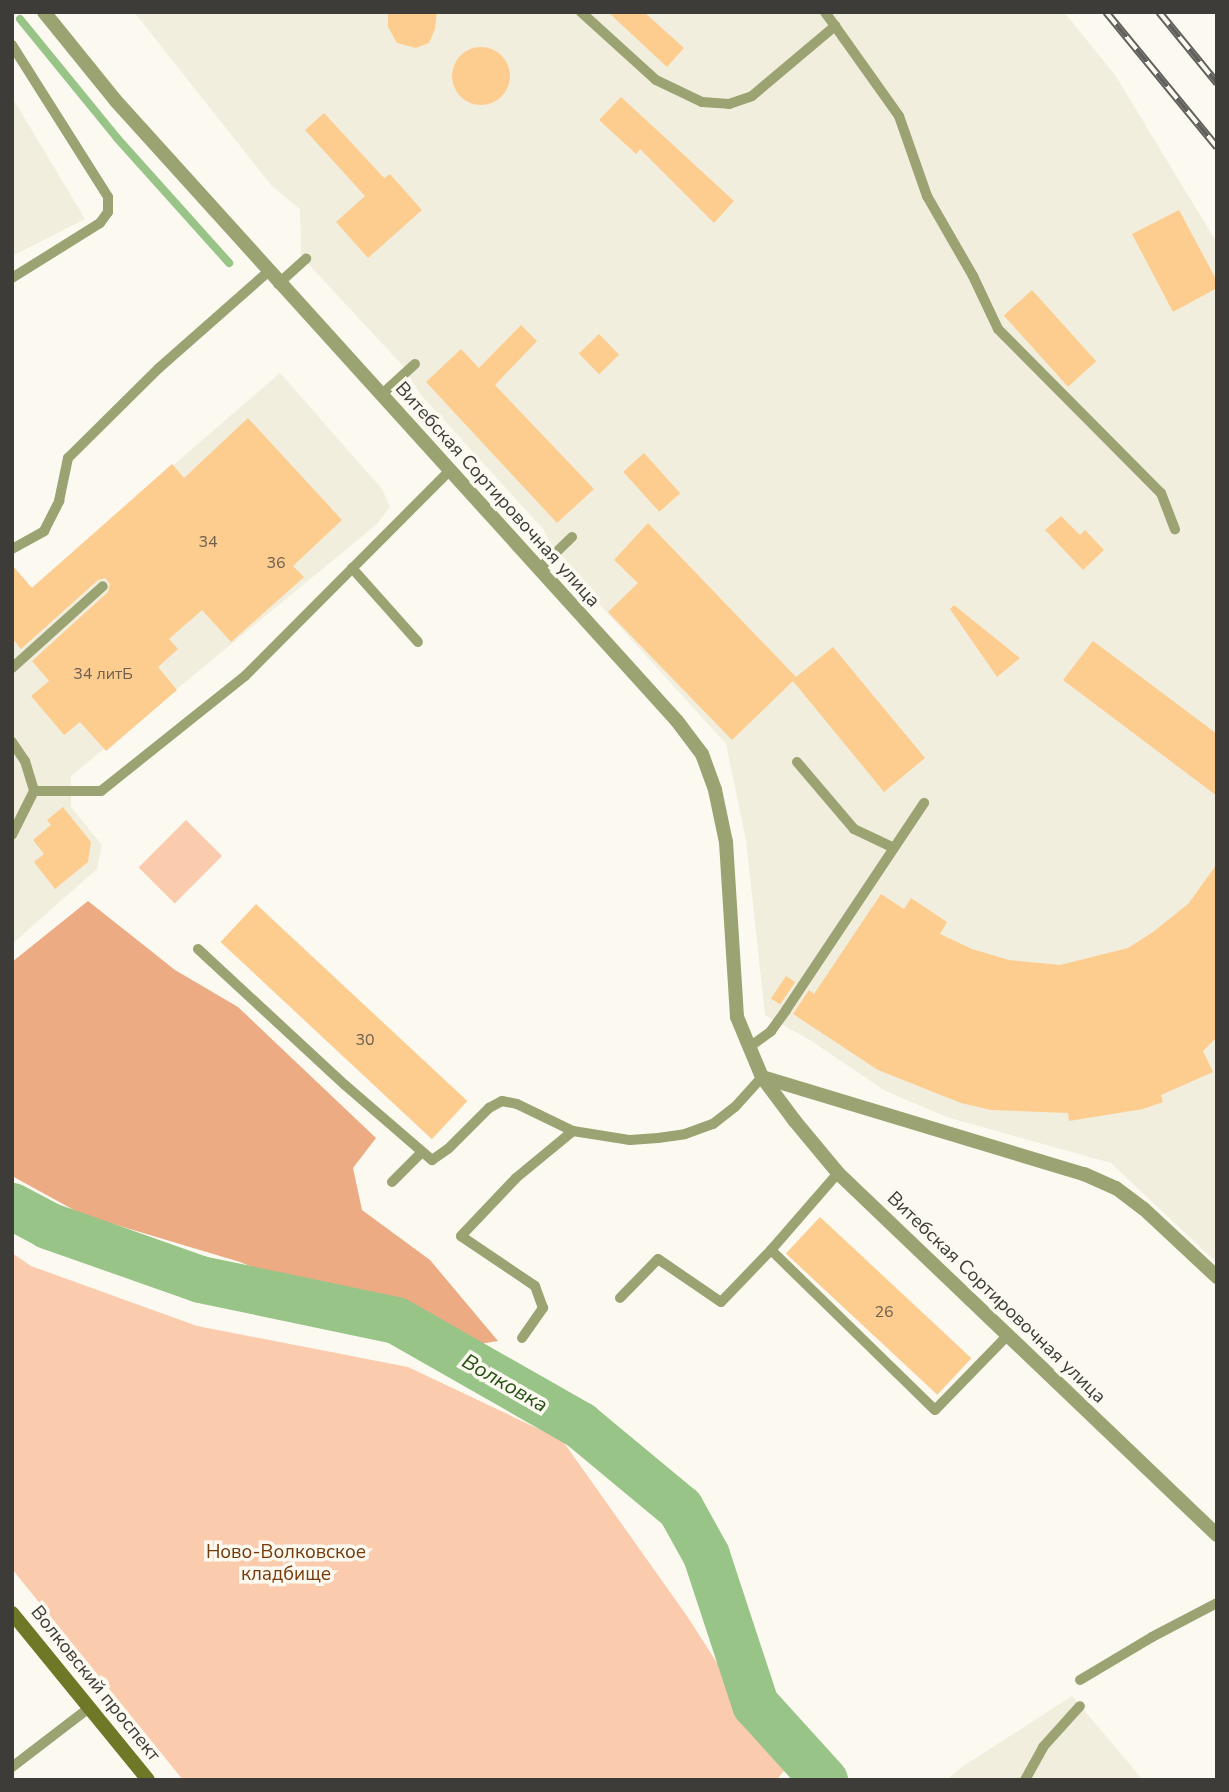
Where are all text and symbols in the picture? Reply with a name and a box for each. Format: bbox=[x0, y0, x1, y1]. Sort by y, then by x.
street label: Витебская Сортировочная улица bbox=[390, 378, 604, 612]
house number: 34 bbox=[198, 532, 218, 552]
house number: 36 bbox=[266, 553, 286, 573]
house number: 34 литБ bbox=[73, 664, 133, 684]
house number: 30 bbox=[355, 1030, 375, 1050]
street label: Витебская Сортировочная улица bbox=[882, 1187, 1110, 1409]
house number: 26 bbox=[874, 1302, 894, 1322]
water label: Волковка bbox=[458, 1348, 552, 1418]
park label: Ново-Волковское кладбище bbox=[206, 1542, 366, 1586]
street label: Волковский проспект bbox=[25, 1602, 165, 1766]

